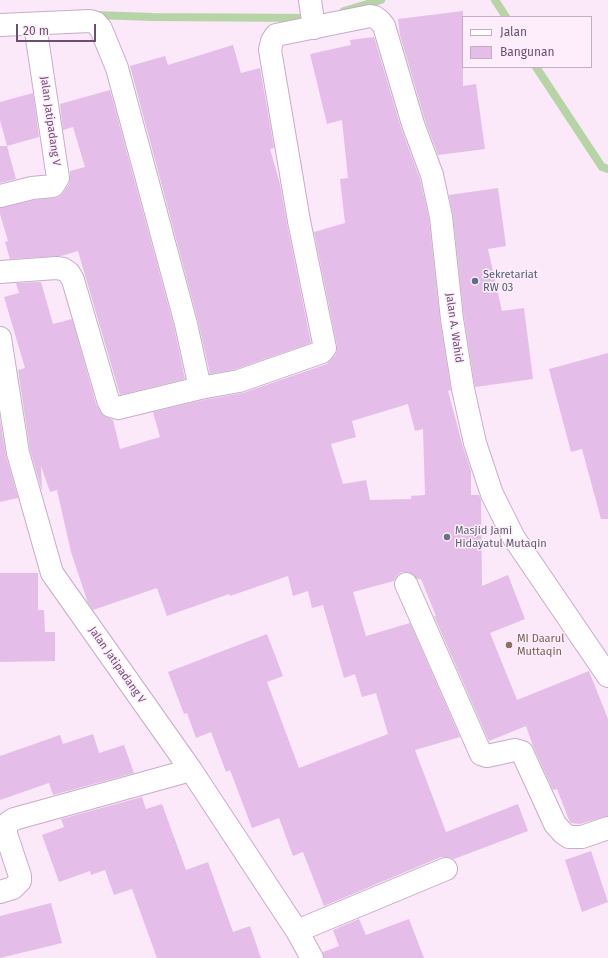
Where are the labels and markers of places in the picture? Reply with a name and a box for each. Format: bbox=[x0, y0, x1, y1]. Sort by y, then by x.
place label: Sekretariat RW 03 bbox=[483, 268, 538, 294]
marker: Sekretariat RW 03 bbox=[470, 276, 480, 286]
place label: Masjid Jami Hidayatul Mutaqin bbox=[455, 524, 547, 550]
marker: Masjid Jami Hidayatul Mutaqin bbox=[442, 532, 452, 542]
place label: MI Daarul Muttaqin bbox=[517, 632, 564, 658]
marker: MI Daarul Muttaqin bbox=[504, 640, 514, 650]

